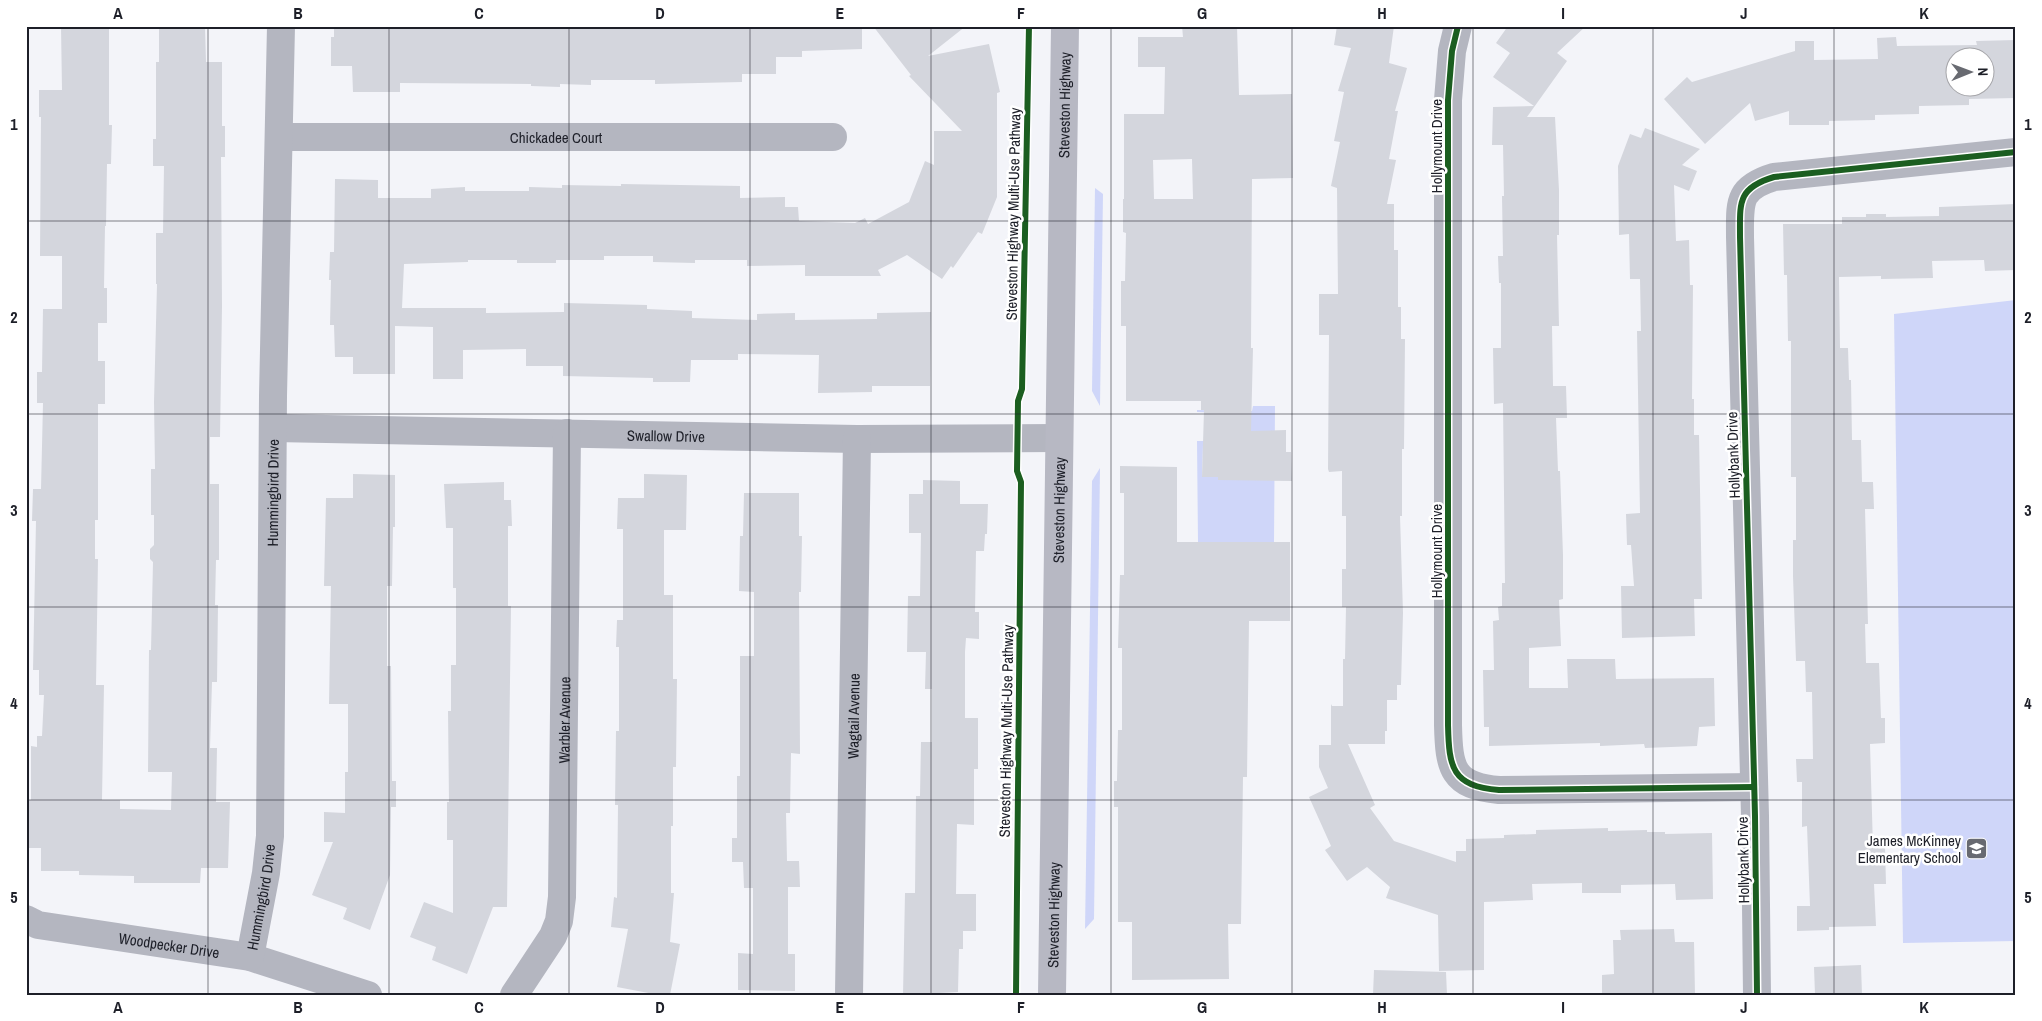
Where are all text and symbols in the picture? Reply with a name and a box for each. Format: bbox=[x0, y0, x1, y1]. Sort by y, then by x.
text: A bbox=[113, 2, 123, 24]
text: B bbox=[293, 2, 303, 24]
text: C bbox=[474, 2, 484, 24]
text: D bbox=[655, 2, 665, 24]
text: E bbox=[836, 2, 845, 24]
text: F bbox=[1017, 2, 1025, 24]
text: G bbox=[1197, 2, 1207, 24]
text: H bbox=[1377, 2, 1387, 24]
text: I bbox=[1561, 2, 1565, 24]
text: J bbox=[1740, 2, 1748, 24]
text: K bbox=[1919, 2, 1929, 24]
north arrow bbox=[1944, 48, 1994, 98]
street label: Steveston Highway bbox=[1053, 51, 1075, 158]
text: N bbox=[1974, 67, 1992, 76]
street label: Hollymount Drive bbox=[1426, 99, 1447, 193]
street label: Steveston Highway Multi-Use Pathway bbox=[1001, 107, 1025, 320]
text: 1 bbox=[10, 113, 18, 135]
text: 1 bbox=[2024, 113, 2032, 135]
street label: Chickadee Court bbox=[510, 127, 603, 148]
text: 2 bbox=[10, 306, 18, 328]
text: 2 bbox=[2024, 306, 2032, 328]
street label: Hollybank Drive bbox=[1721, 411, 1745, 499]
street label: Swallow Drive bbox=[627, 424, 705, 447]
street label: Hummingbird Drive bbox=[261, 439, 283, 547]
street label: Steveston Highway bbox=[1047, 456, 1070, 563]
text: 3 bbox=[10, 499, 18, 521]
text: 3 bbox=[2024, 499, 2032, 521]
street label: Hollymount Drive bbox=[1426, 504, 1447, 598]
street label: Steveston Highway Multi-Use Pathway bbox=[994, 624, 1018, 837]
street label: Wagtail Avenue bbox=[842, 673, 864, 759]
street label: Warbler Avenue bbox=[553, 676, 575, 764]
text: 4 bbox=[10, 692, 18, 714]
text: 4 bbox=[2024, 692, 2032, 714]
street label: Hollybank Drive bbox=[1732, 816, 1754, 904]
place label: James McKinney Elementary School bbox=[1858, 830, 1962, 868]
school or university icon: James McKinney Elementary School bbox=[1965, 837, 1989, 861]
street label: Hummingbird Drive bbox=[241, 843, 280, 952]
street label: Steveston Highway bbox=[1042, 861, 1064, 968]
text: 5 bbox=[10, 886, 18, 908]
text: 5 bbox=[2024, 886, 2032, 908]
street label: Woodpecker Drive bbox=[117, 927, 221, 963]
text: A bbox=[113, 996, 123, 1018]
text: B bbox=[293, 996, 303, 1018]
text: C bbox=[474, 996, 484, 1018]
text: D bbox=[655, 996, 665, 1018]
text: E bbox=[836, 996, 845, 1018]
text: F bbox=[1017, 996, 1025, 1018]
text: G bbox=[1197, 996, 1207, 1018]
text: H bbox=[1377, 996, 1387, 1018]
text: I bbox=[1561, 996, 1565, 1018]
text: J bbox=[1740, 996, 1748, 1018]
text: K bbox=[1919, 996, 1929, 1018]

